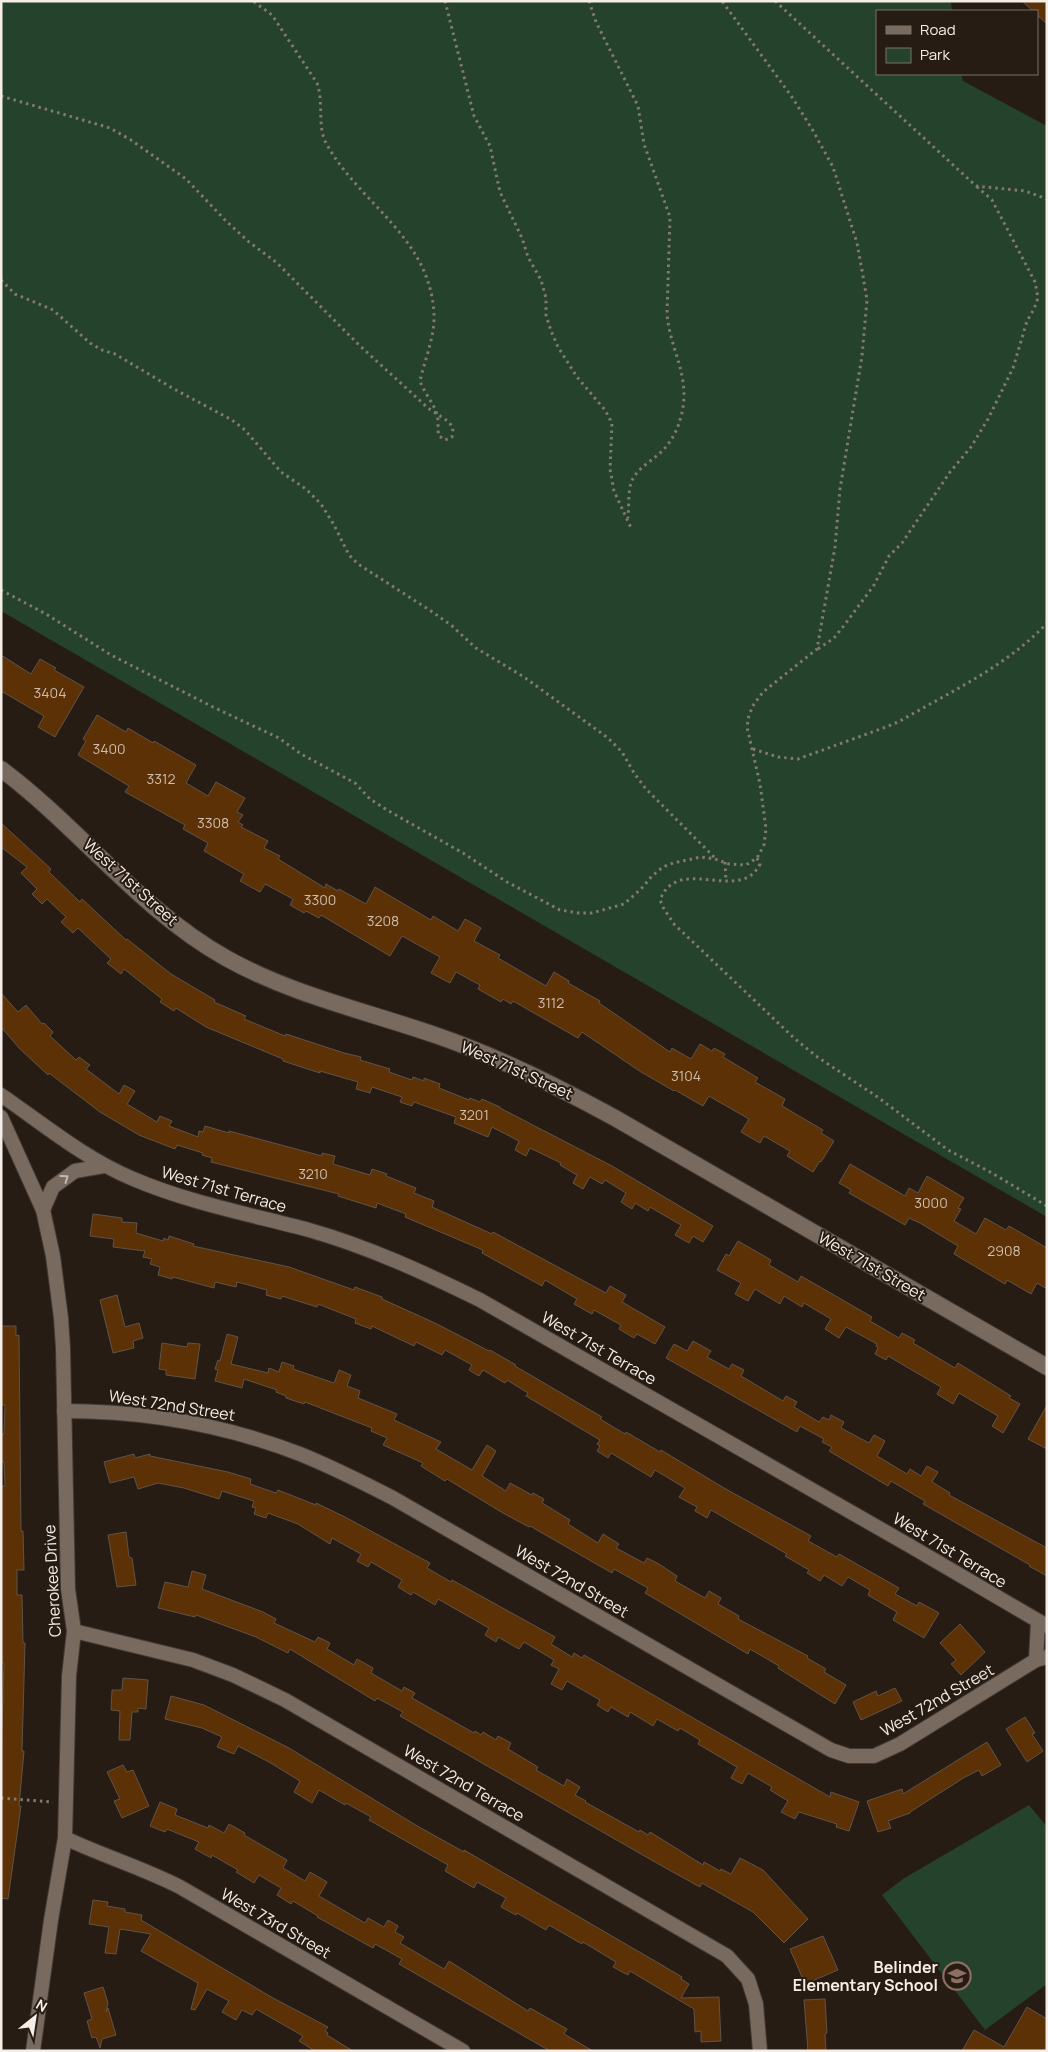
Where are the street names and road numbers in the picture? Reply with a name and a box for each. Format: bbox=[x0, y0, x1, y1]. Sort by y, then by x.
street label: West 71st Street bbox=[79, 833, 183, 931]
street label: West 71st Street bbox=[457, 1035, 577, 1105]
street label: West 71st Terrace bbox=[159, 1161, 289, 1217]
street label: West 71st Street bbox=[814, 1226, 930, 1306]
street label: West 71st Terrace bbox=[537, 1306, 661, 1390]
street label: West 72nd Street bbox=[107, 1384, 237, 1426]
street label: West 71st Terrace bbox=[889, 1507, 1011, 1593]
street label: Cherokee Drive bbox=[38, 1524, 66, 1638]
street label: West 72nd Street bbox=[511, 1540, 633, 1622]
street label: West 72nd Street bbox=[876, 1659, 998, 1741]
street label: West 72nd Terrace bbox=[399, 1739, 529, 1827]
street label: West 73rd Street bbox=[217, 1883, 335, 1963]

